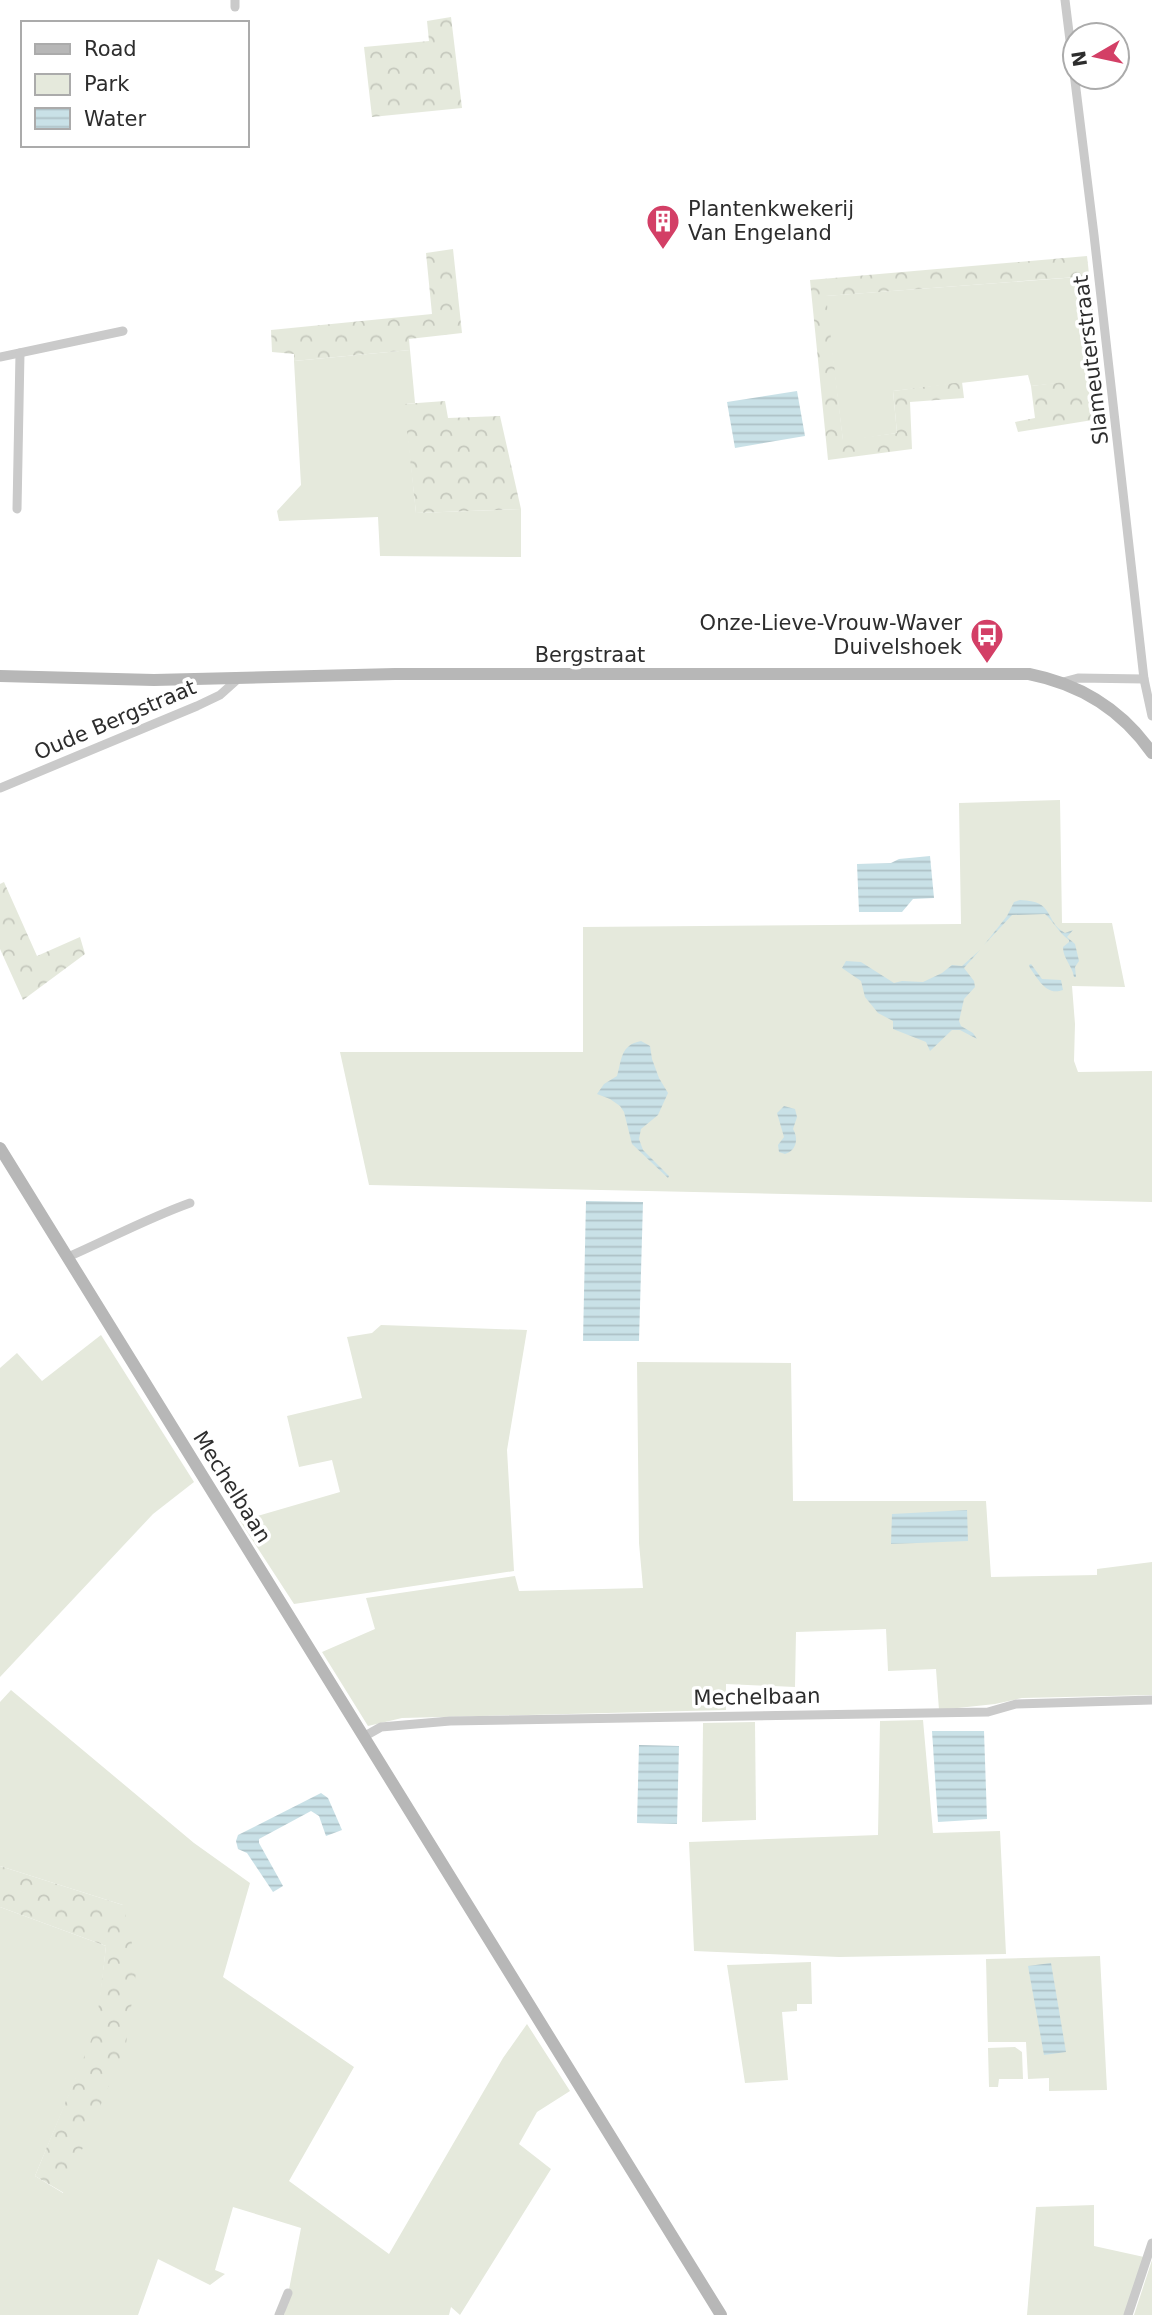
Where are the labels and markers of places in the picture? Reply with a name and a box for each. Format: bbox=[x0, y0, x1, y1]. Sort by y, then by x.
place label: Plantenkwekerij Van Engeland bbox=[688, 197, 854, 245]
building icon: Plantenkwekerij Van Engeland bbox=[644, 202, 682, 251]
place label: Onze-Lieve-Vrouw-Waver Duivelshoek bbox=[700, 611, 963, 659]
bus stop icon: Onze-Lieve-Vrouw-Waver Duivelshoek bbox=[968, 616, 1006, 665]

